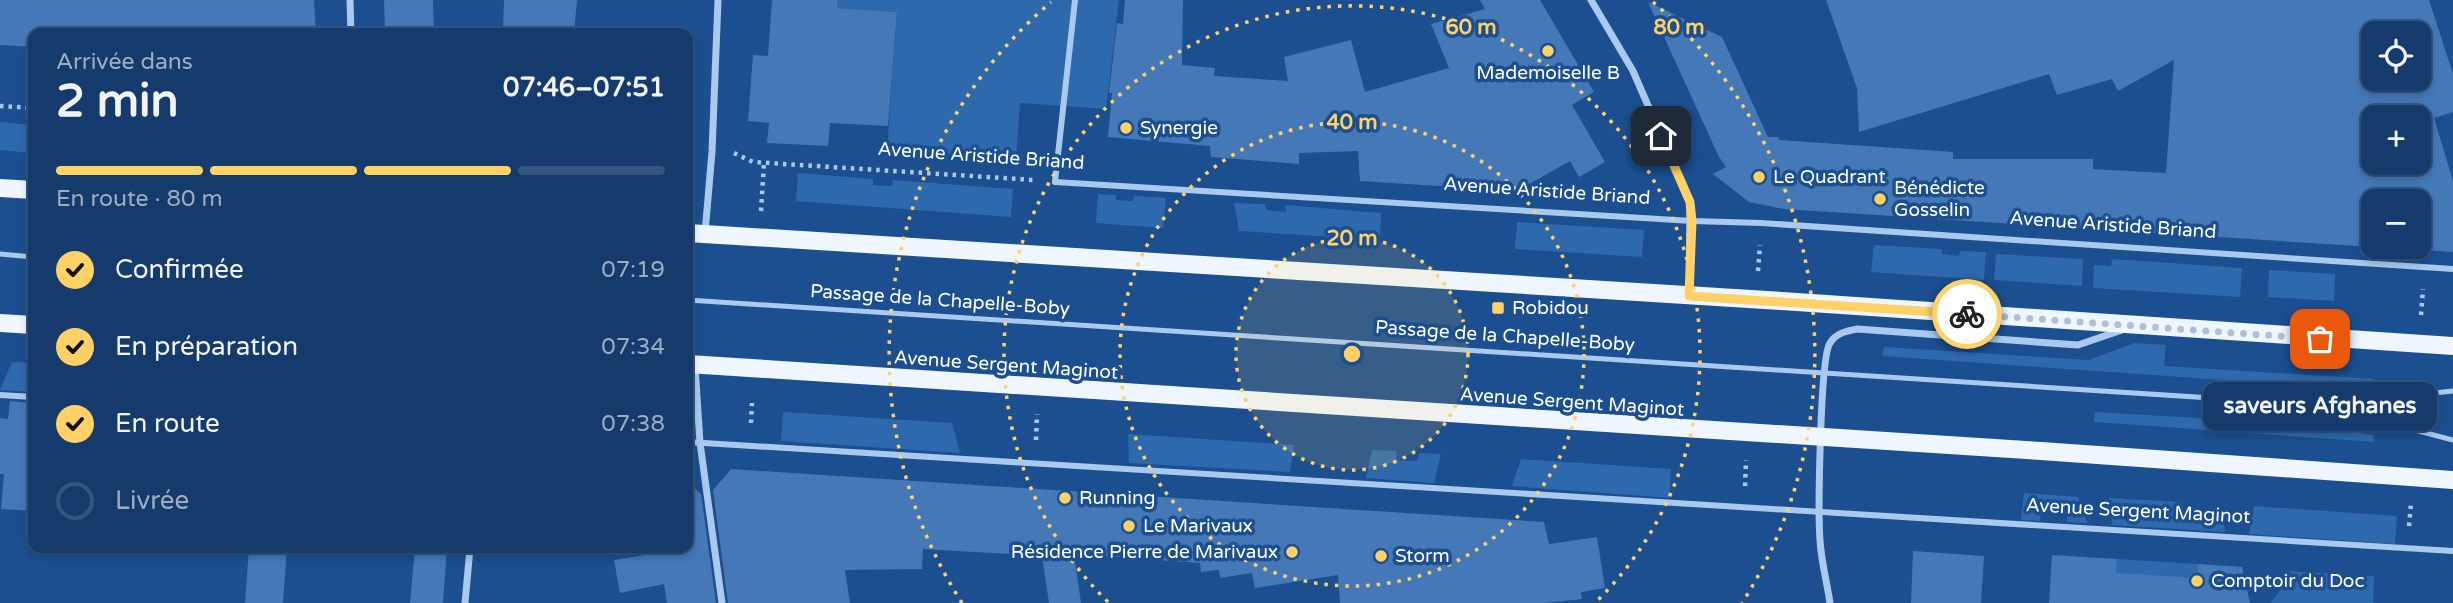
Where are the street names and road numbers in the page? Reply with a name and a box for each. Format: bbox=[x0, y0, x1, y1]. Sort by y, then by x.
street label: Avenue Aristide Briand bbox=[877, 138, 1085, 174]
street label: Avenue Aristide Briand bbox=[1443, 173, 1651, 209]
street label: Avenue Aristide Briand bbox=[2009, 207, 2217, 243]
street label: Passage de la Chapelle-Boby bbox=[809, 280, 1071, 320]
street label: Passage de la Chapelle-Boby bbox=[1374, 316, 1636, 356]
street label: Avenue Sergent Maginot bbox=[893, 346, 1119, 384]
street label: Avenue Sergent Maginot bbox=[1459, 383, 1685, 421]
street label: Avenue Sergent Maginot bbox=[2025, 494, 2251, 528]

